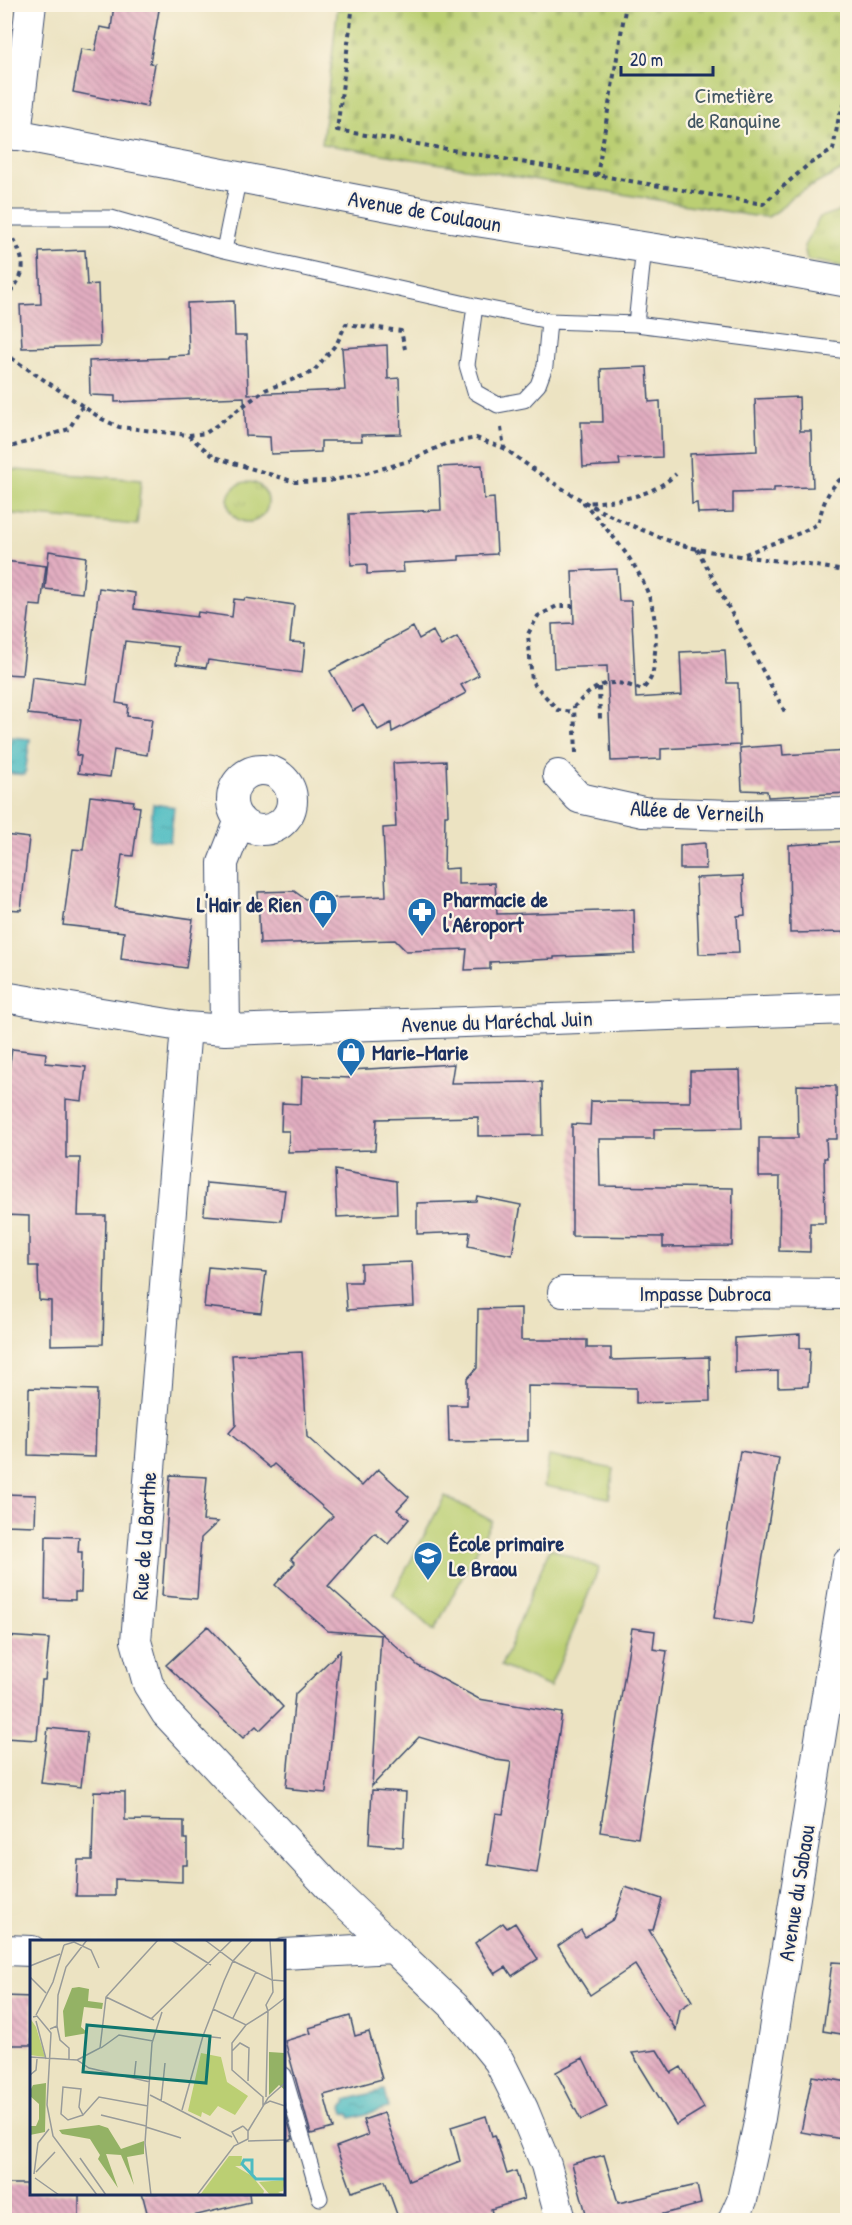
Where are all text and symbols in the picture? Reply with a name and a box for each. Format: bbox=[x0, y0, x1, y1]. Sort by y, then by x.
scale bar bbox=[621, 39, 712, 77]
text: 20 m bbox=[630, 47, 663, 72]
park label: Cimetière de Ranquine bbox=[687, 80, 781, 135]
street label: Avenue de Coulaoun bbox=[346, 183, 504, 239]
street label: Allée de Verneilh bbox=[630, 793, 764, 829]
place label: Pharmacie de l'Aéroport bbox=[443, 884, 548, 940]
shop icon: L'Hair de Rien bbox=[307, 888, 339, 930]
place label: L'Hair de Rien bbox=[197, 889, 302, 919]
pharmacy icon: Pharmacie de l'Aéroport bbox=[406, 896, 438, 938]
street label: Avenue du Maréchal Juin bbox=[401, 1003, 593, 1039]
shop icon: Marie-Marie bbox=[335, 1036, 367, 1078]
place label: Marie-Marie bbox=[372, 1037, 469, 1067]
street label: Impasse Dubroca bbox=[639, 1278, 771, 1308]
street label: Rue de la Barthe bbox=[125, 1471, 163, 1601]
place label: École primaire Le Braou bbox=[449, 1528, 565, 1583]
school or university icon: École primaire Le Braou bbox=[412, 1540, 444, 1582]
street label: Avenue du Sabaou bbox=[770, 1823, 822, 1963]
inset map bbox=[30, 1940, 285, 2195]

